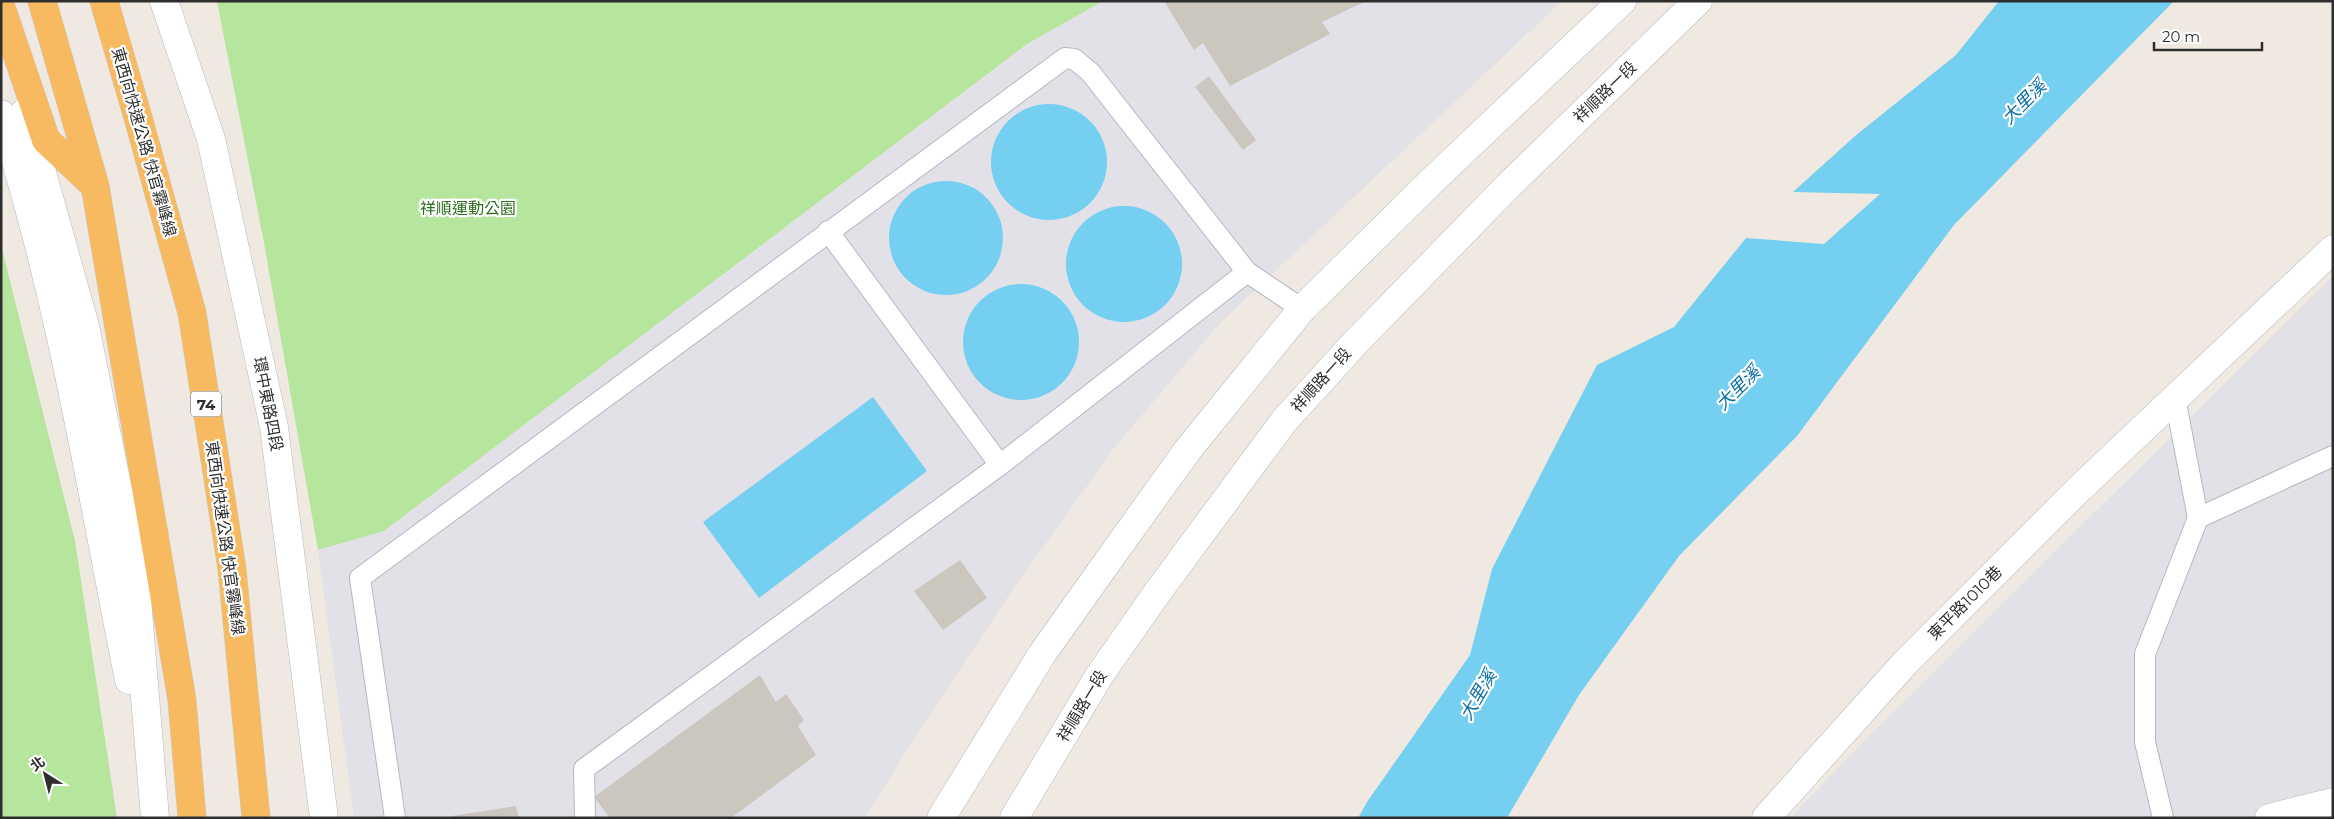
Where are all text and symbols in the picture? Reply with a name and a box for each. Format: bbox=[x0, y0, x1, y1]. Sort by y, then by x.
scale bar bbox=[2154, 20, 2262, 52]
text: 20 m bbox=[2162, 27, 2200, 46]
street label: 東西向快速公路 快官霧峰線 bbox=[108, 45, 180, 239]
street label: 祥順路一段 bbox=[1570, 57, 1640, 127]
water label: 大里溪 bbox=[1997, 73, 2053, 129]
park label: 祥順運動公園 bbox=[420, 199, 516, 218]
street label: 祥順路一段 bbox=[1287, 344, 1355, 416]
street label: 環中東路四段 bbox=[250, 355, 286, 453]
water label: 大里溪 bbox=[1711, 359, 1767, 415]
road number: 74 bbox=[191, 392, 221, 416]
street label: 東西向快速公路 快官霧峰線 bbox=[202, 440, 248, 636]
street label: 東平路1010巷 bbox=[1924, 562, 2006, 644]
water label: 大里溪 bbox=[1455, 664, 1503, 724]
street label: 祥順路一段 bbox=[1053, 667, 1111, 745]
north arrow bbox=[20, 749, 70, 799]
text: 北 bbox=[26, 752, 48, 775]

